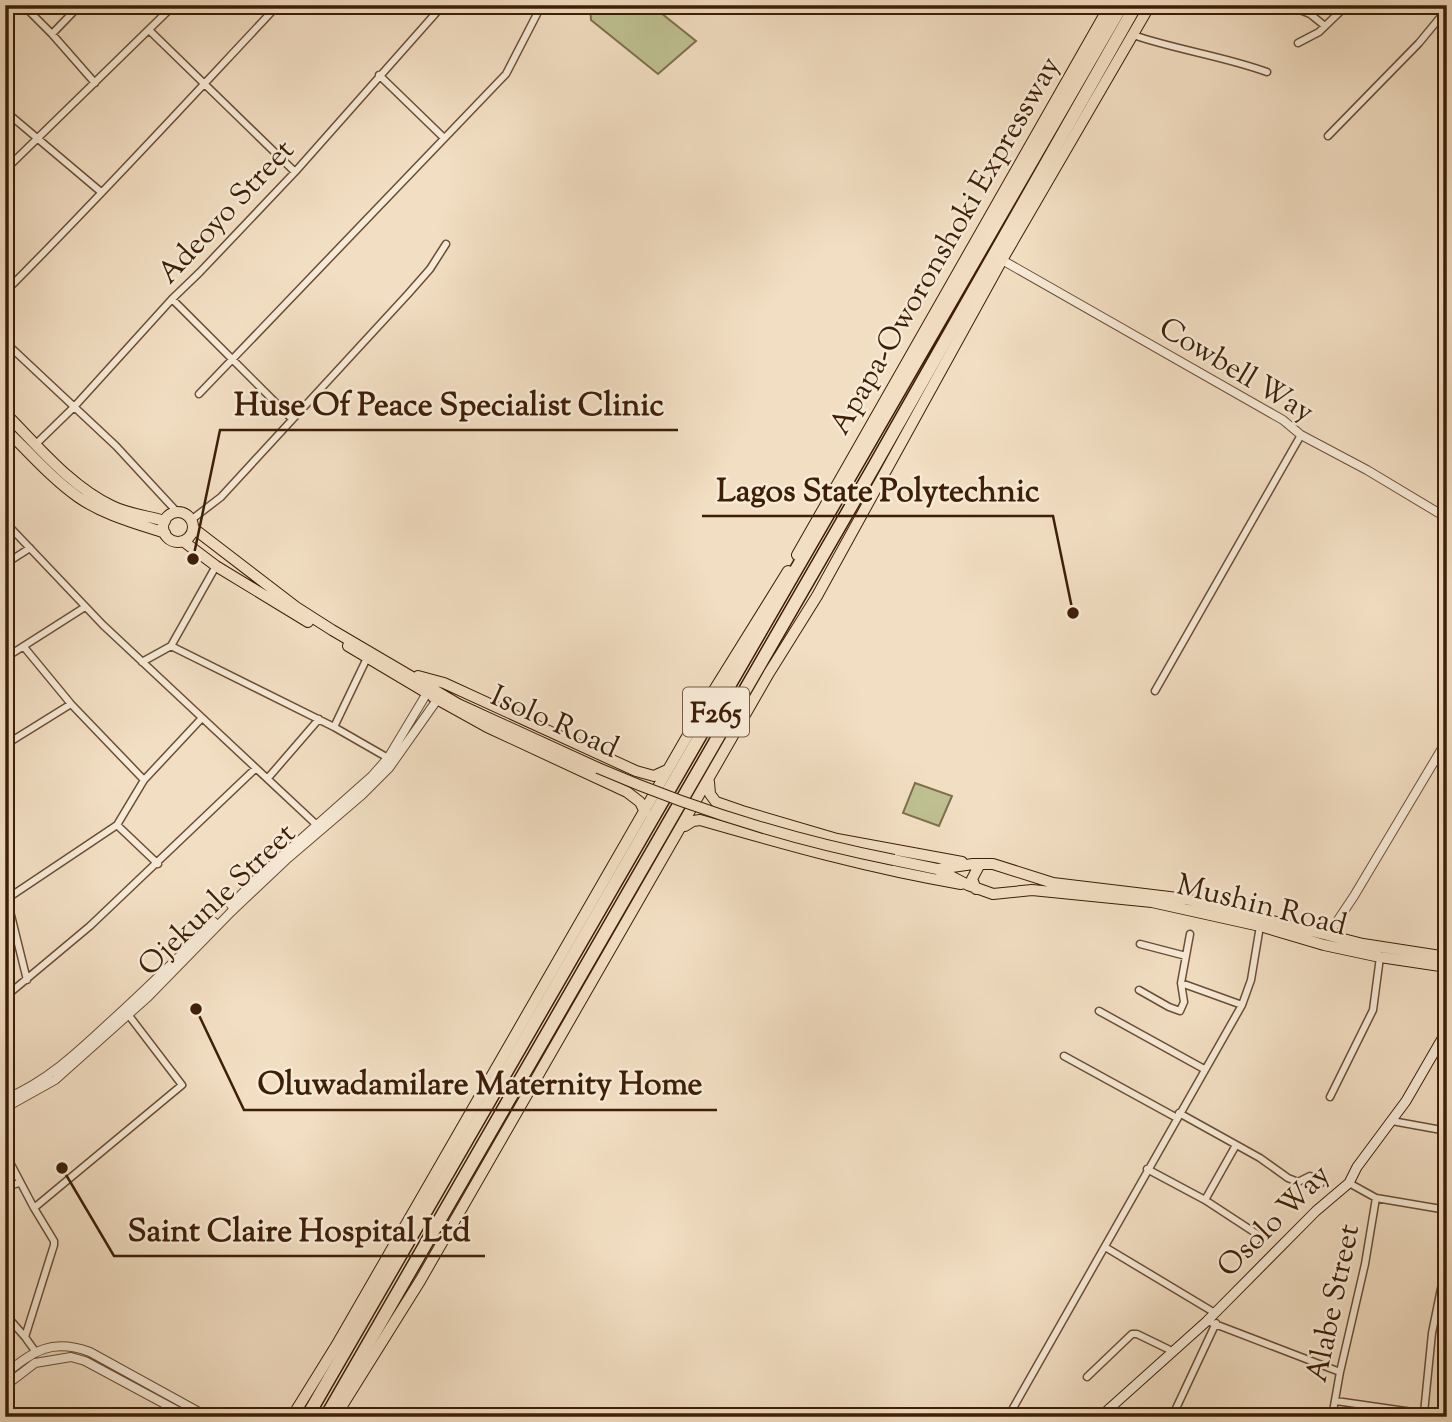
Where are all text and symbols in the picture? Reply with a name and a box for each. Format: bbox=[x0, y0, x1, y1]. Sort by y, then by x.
street label: Apapa-Oworonshoki Expressway bbox=[820, 49, 1072, 443]
street label: Adeoyo Street bbox=[148, 131, 305, 295]
street label: Cowbell Way bbox=[1150, 308, 1322, 434]
callout: Huse Of Peace Specialist Clinic bbox=[220, 377, 678, 430]
text: Huse Of Peace Specialist Clinic bbox=[234, 384, 664, 430]
callout: Lagos State Polytechnic bbox=[702, 463, 1053, 516]
text: Lagos State Polytechnic bbox=[717, 470, 1040, 516]
street label: Isolo Road bbox=[483, 676, 625, 771]
road number: F265 bbox=[683, 688, 749, 736]
street label: Ojekunle Street bbox=[129, 814, 306, 987]
street label: Mushin Road bbox=[1172, 865, 1351, 948]
callout: Oluwadamilare Maternity Home bbox=[244, 1057, 717, 1110]
text: Oluwadamilare Maternity Home bbox=[257, 1063, 703, 1109]
street label: Osolo Way bbox=[1209, 1155, 1341, 1288]
callout: Saint Claire Hospital Ltd bbox=[114, 1203, 485, 1256]
text: Saint Claire Hospital Ltd bbox=[127, 1210, 471, 1256]
street label: Alabe Street bbox=[1297, 1221, 1372, 1386]

